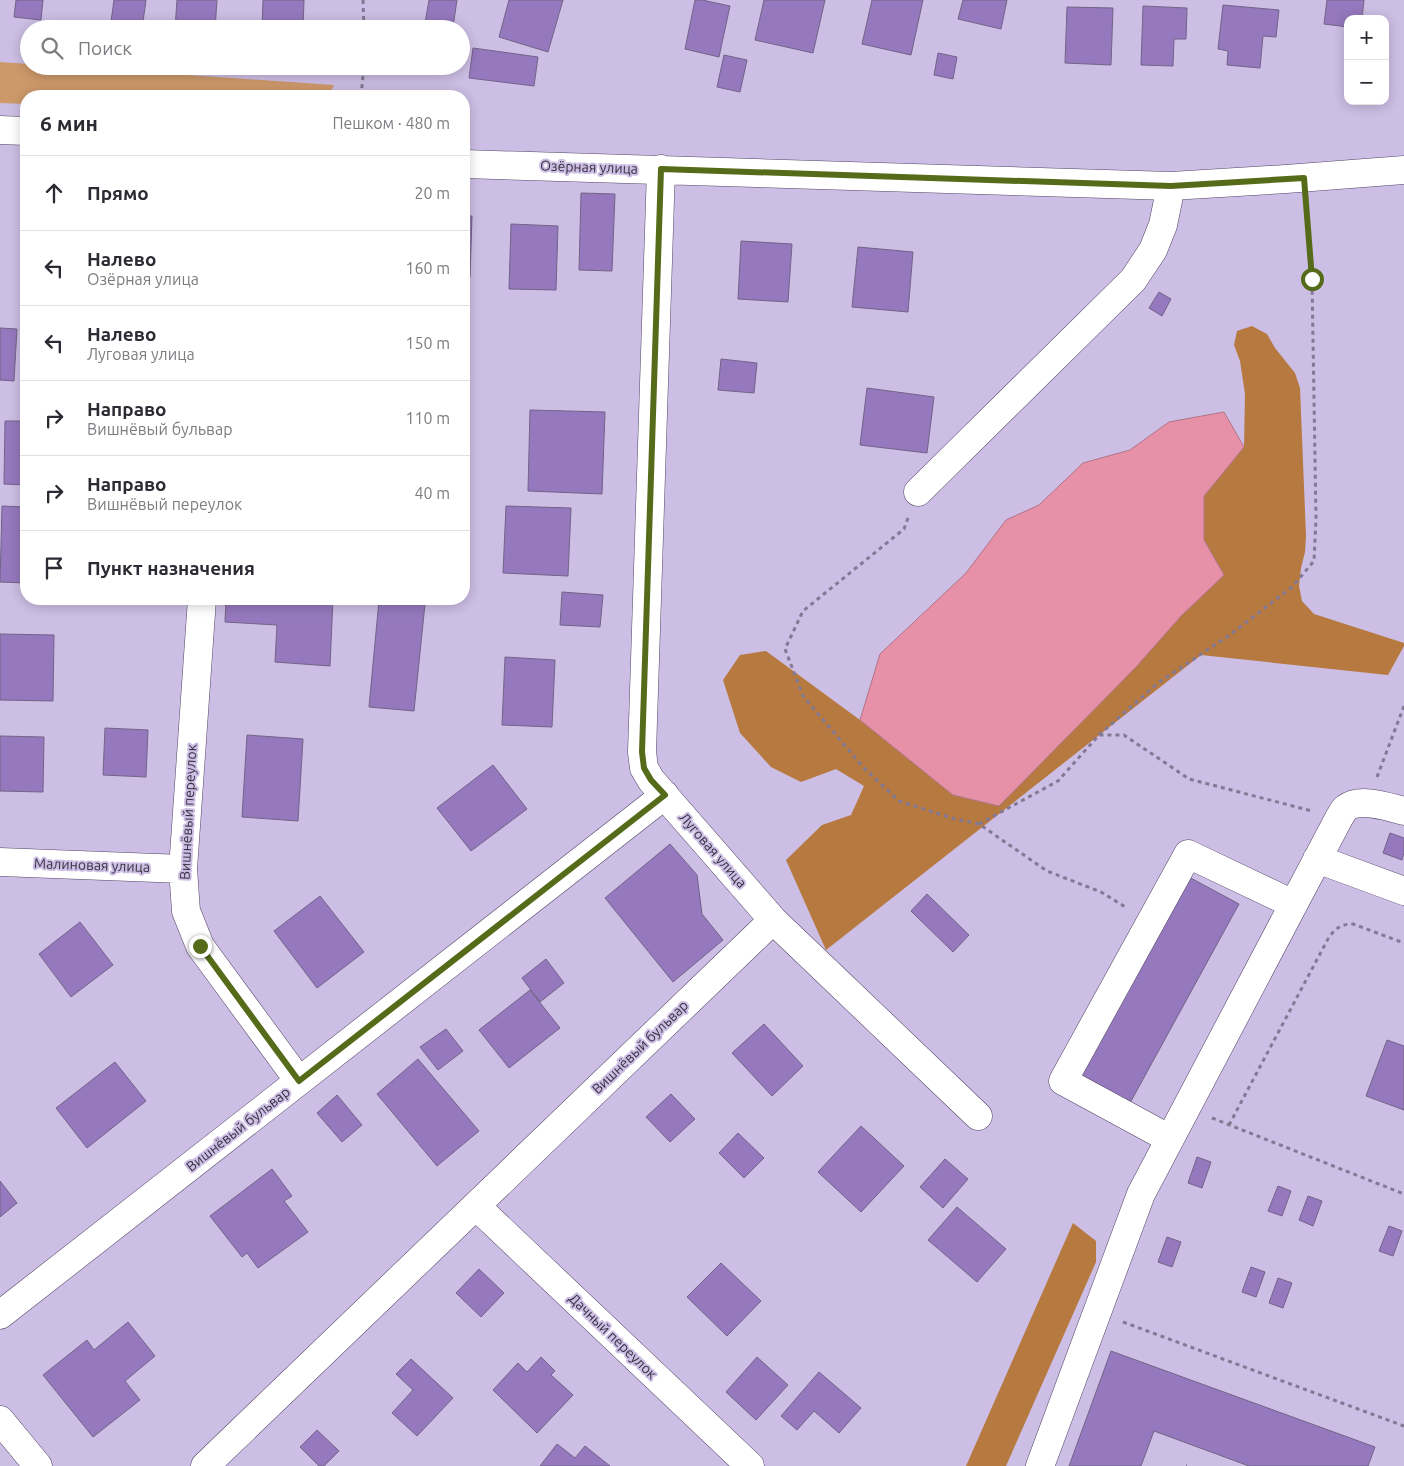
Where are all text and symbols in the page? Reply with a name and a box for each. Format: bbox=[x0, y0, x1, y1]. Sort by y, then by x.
map controls bbox=[1344, 15, 1389, 105]
button: + bbox=[1344, 15, 1389, 60]
search box bbox=[20, 20, 470, 75]
icon: search bbox=[38, 34, 66, 62]
text: Поиск bbox=[78, 37, 132, 59]
button: − bbox=[1344, 60, 1389, 105]
text: 6 мин bbox=[40, 111, 98, 135]
text: Пешком · 480 m bbox=[332, 114, 450, 132]
street label: Озёрная улица bbox=[540, 157, 638, 177]
icon: ahead bbox=[40, 179, 68, 207]
text: Прямо bbox=[87, 182, 149, 204]
text: 20 m bbox=[414, 184, 450, 202]
text: Налево bbox=[87, 248, 156, 270]
icon: left bbox=[40, 254, 68, 282]
text: 160 m bbox=[405, 259, 450, 277]
route start bbox=[1301, 268, 1324, 291]
text: Озёрная улица bbox=[87, 270, 199, 288]
text: Налево bbox=[87, 323, 156, 345]
icon: left bbox=[40, 329, 68, 357]
text: 150 m bbox=[405, 334, 450, 352]
text: Луговая улица bbox=[87, 345, 195, 363]
text: Направо bbox=[87, 398, 167, 420]
icon: right bbox=[40, 404, 68, 432]
text: 110 m bbox=[405, 409, 450, 427]
text: Вишнёвый бульвар bbox=[87, 420, 233, 438]
text: Направо bbox=[87, 473, 167, 495]
icon: right bbox=[40, 479, 68, 507]
text: 40 m bbox=[414, 484, 450, 502]
text: Вишнёвый переулок bbox=[87, 495, 242, 513]
icon: arrive bbox=[40, 554, 68, 582]
text: Пункт назначения bbox=[87, 557, 255, 579]
street label: Вишнёвый переулок bbox=[176, 744, 200, 880]
street label: Луговая улица bbox=[676, 809, 750, 891]
street label: Малиновая улица bbox=[34, 855, 150, 875]
route end bbox=[189, 935, 212, 958]
street label: Вишнёвый бульвар bbox=[589, 997, 691, 1097]
street label: Вишнёвый бульвар bbox=[183, 1083, 293, 1175]
street label: Дачный переулок bbox=[566, 1290, 660, 1382]

